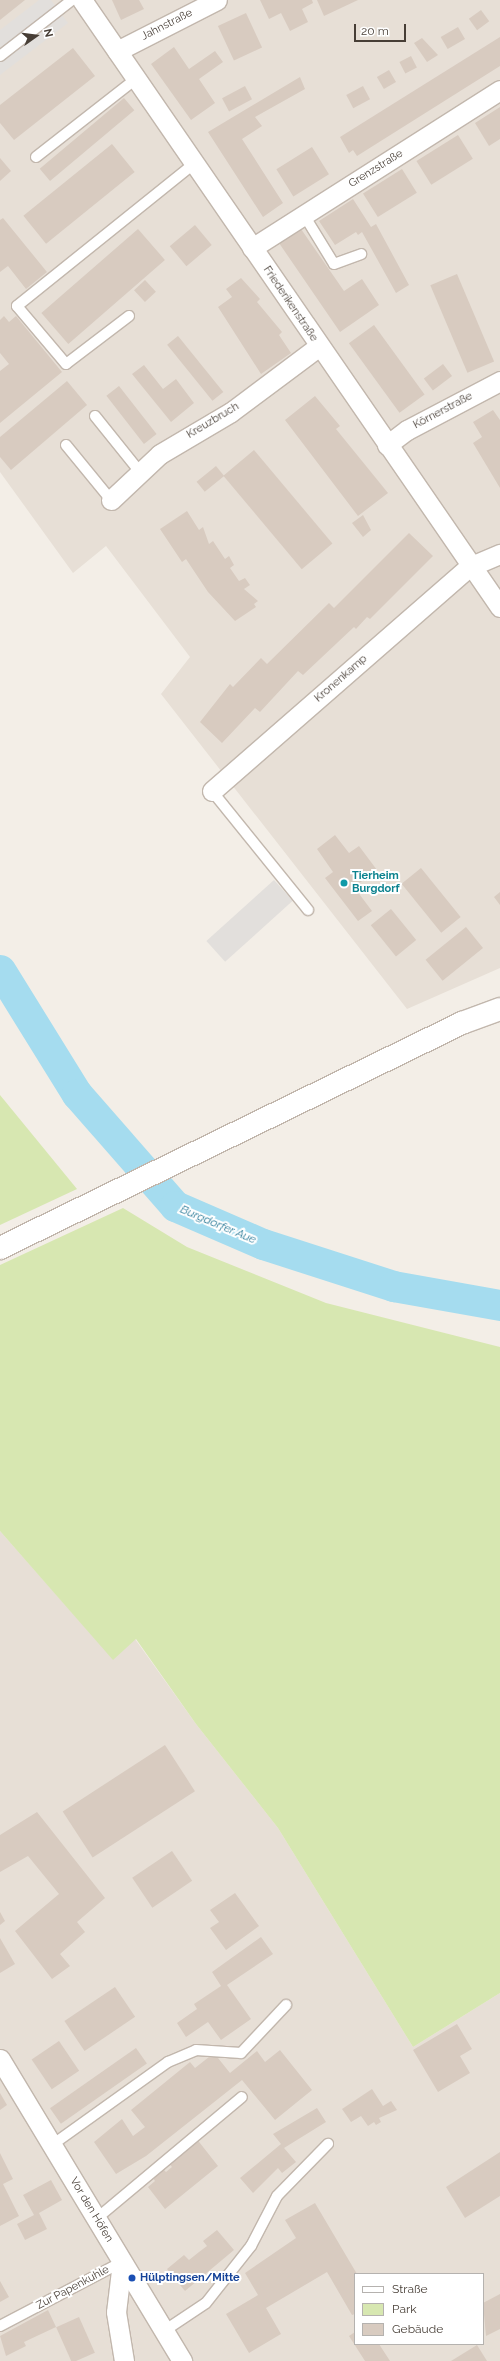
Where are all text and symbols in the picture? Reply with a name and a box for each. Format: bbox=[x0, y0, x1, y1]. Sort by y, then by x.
street label: Jahnstraße bbox=[139, 7, 195, 43]
north arrow bbox=[16, 16, 56, 56]
scale bar bbox=[356, 16, 408, 42]
text: 20 m bbox=[361, 24, 389, 38]
text: N bbox=[41, 27, 55, 39]
street label: Grenzstraße bbox=[347, 147, 405, 191]
street label: Friederikenstraße bbox=[260, 264, 320, 344]
street label: Körnerstraße bbox=[411, 390, 475, 432]
street label: Kreuzbruch bbox=[184, 400, 242, 442]
street label: Kronenkamp bbox=[312, 653, 370, 705]
place label: Tierheim Burgdorf bbox=[352, 870, 400, 896]
marker: Tierheim Burgdorf bbox=[339, 878, 349, 888]
water label: Burgdorfer Aue bbox=[178, 1202, 258, 1248]
street label: Vor den Höfen bbox=[66, 2175, 116, 2245]
street label: Zur Papenkuhle bbox=[34, 2263, 112, 2313]
place label: Hülptingsen/Mitte bbox=[140, 2271, 240, 2285]
marker: Hülptingsen/Mitte bbox=[127, 2273, 137, 2283]
legend bbox=[354, 2273, 484, 2345]
text: Straße bbox=[392, 2282, 428, 2296]
text: Park bbox=[392, 2302, 417, 2316]
text: Gebäude bbox=[392, 2322, 443, 2336]

